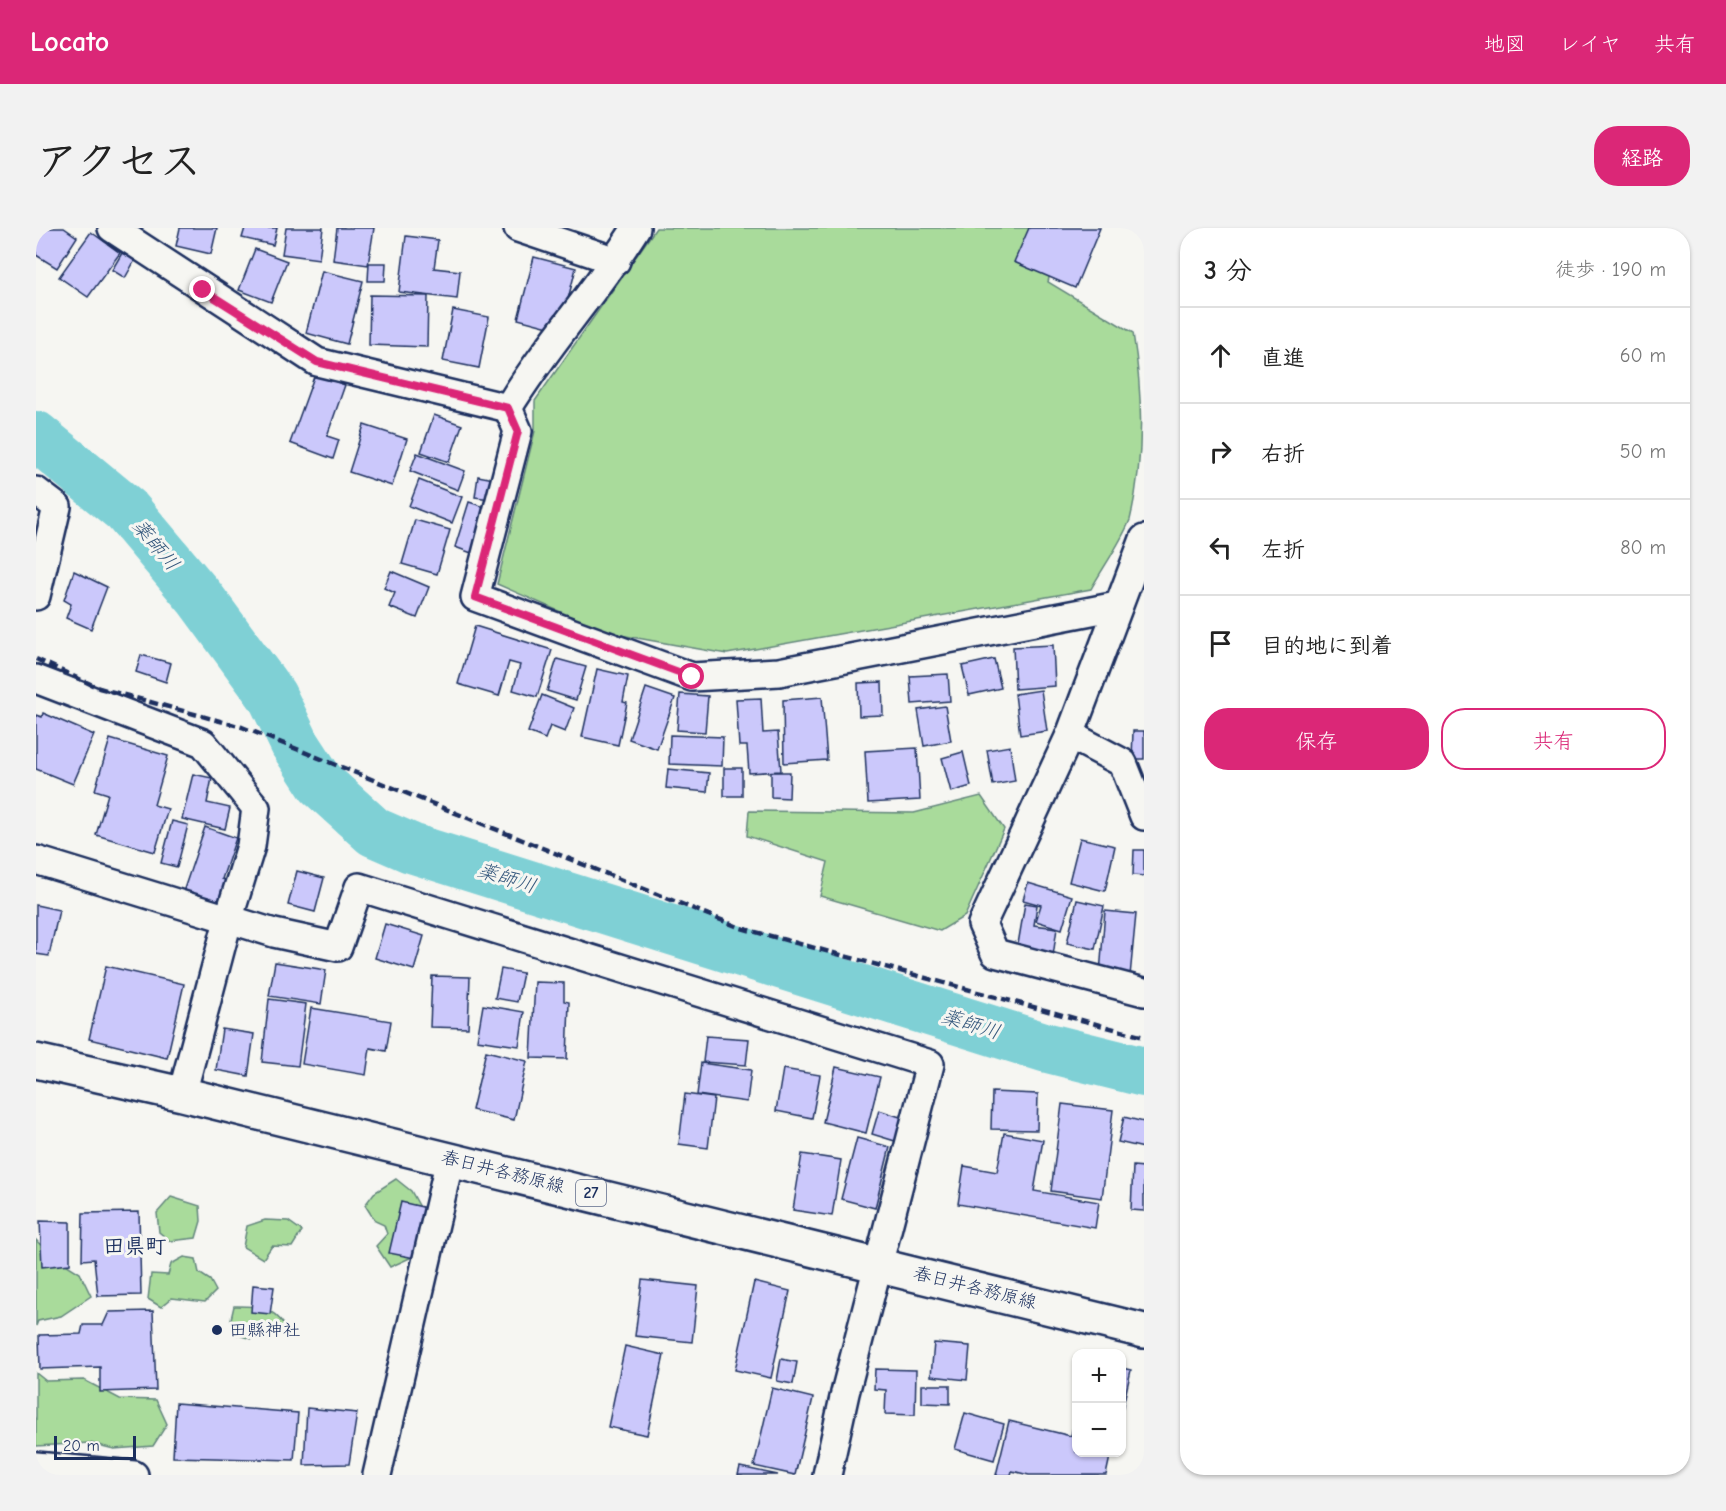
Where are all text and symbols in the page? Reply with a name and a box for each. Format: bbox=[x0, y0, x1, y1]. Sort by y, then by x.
text: Locato bbox=[30, 26, 109, 58]
text: 地図 bbox=[1484, 32, 1526, 56]
text: レイヤ bbox=[1559, 32, 1621, 56]
text: 共有 bbox=[1654, 32, 1696, 56]
button: 経路 bbox=[1594, 126, 1690, 186]
text: アクセス bbox=[36, 137, 201, 186]
text: 3 分 bbox=[1204, 256, 1252, 286]
text: 徒歩 · 190 m bbox=[1555, 258, 1666, 281]
route end bbox=[189, 276, 215, 302]
icon: ahead bbox=[1204, 339, 1237, 372]
text: 60 m bbox=[1620, 344, 1666, 367]
text: 直進 bbox=[1261, 345, 1305, 371]
icon: right bbox=[1204, 435, 1237, 468]
text: 50 m bbox=[1620, 440, 1666, 463]
text: 右折 bbox=[1261, 441, 1305, 467]
water label: 薬師川 bbox=[128, 515, 184, 575]
icon: left bbox=[1204, 531, 1237, 564]
text: 80 m bbox=[1620, 536, 1666, 559]
text: 左折 bbox=[1261, 537, 1305, 563]
icon: arrive bbox=[1204, 627, 1237, 660]
text: 目的地に到着 bbox=[1261, 633, 1393, 659]
route start bbox=[678, 663, 704, 689]
button: 保存 bbox=[1204, 708, 1429, 770]
button: 共有 bbox=[1441, 708, 1666, 770]
water label: 薬師川 bbox=[475, 858, 539, 898]
water label: 薬師川 bbox=[939, 1004, 1003, 1044]
street label: 春日井各務原線 bbox=[439, 1147, 567, 1197]
road number: 27 bbox=[576, 1180, 606, 1206]
district label: 田県町 bbox=[104, 1234, 167, 1258]
street label: 春日井各務原線 bbox=[911, 1263, 1039, 1313]
place label: 田縣神社 bbox=[229, 1320, 301, 1341]
marker: 田縣神社 bbox=[210, 1323, 224, 1337]
map controls bbox=[1072, 1349, 1126, 1457]
button: + bbox=[1072, 1349, 1126, 1403]
button: − bbox=[1072, 1403, 1126, 1457]
scale bar bbox=[54, 1433, 136, 1460]
text: 20 m bbox=[63, 1437, 100, 1455]

